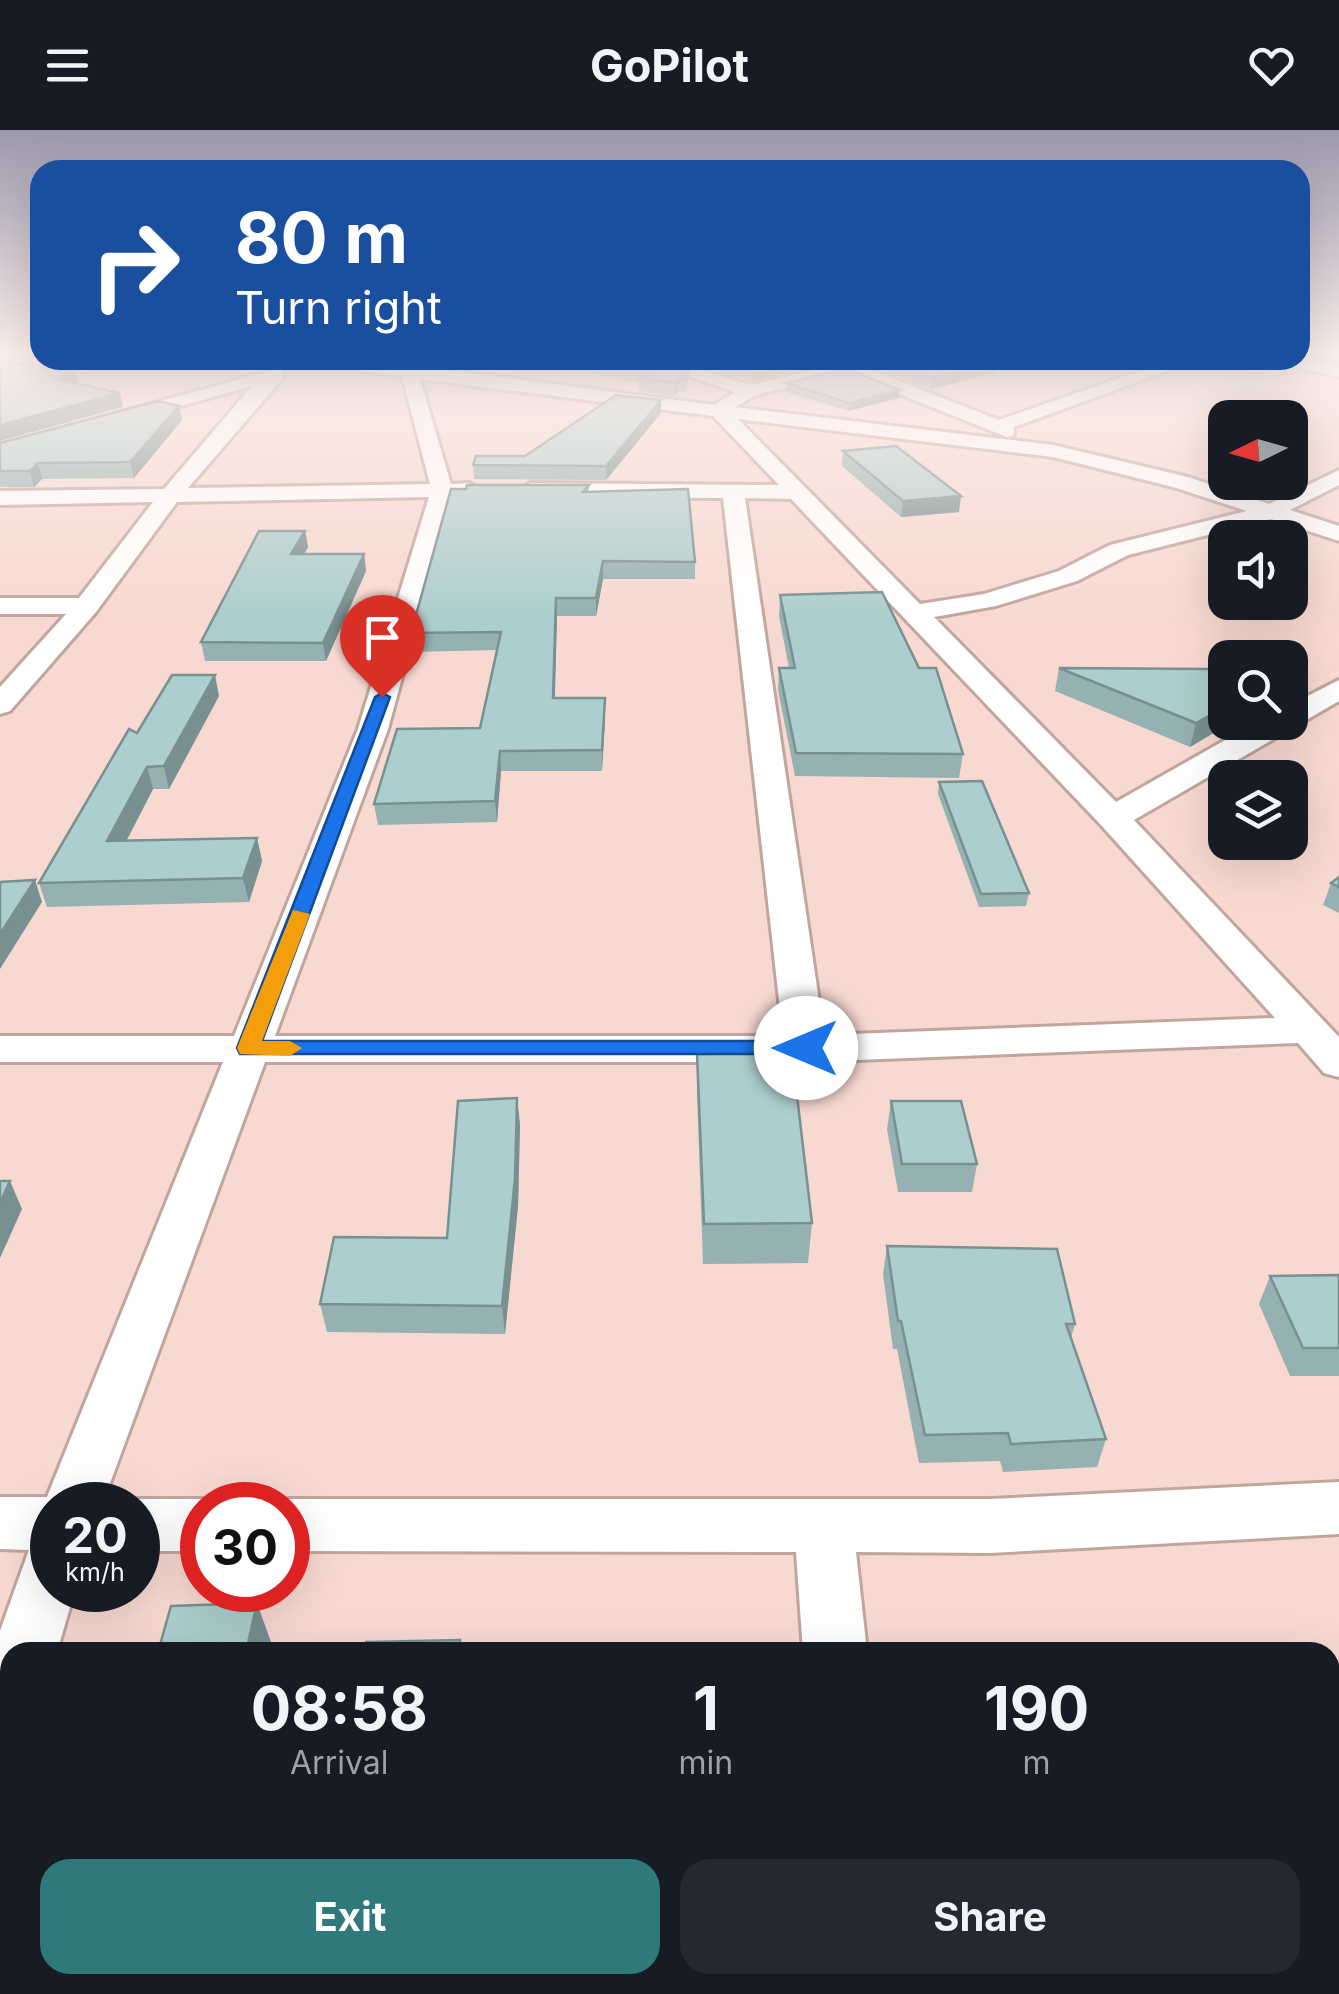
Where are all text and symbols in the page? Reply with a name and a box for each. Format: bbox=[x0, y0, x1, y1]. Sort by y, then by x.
icon: menu bbox=[40, 38, 95, 93]
text: GoPilot bbox=[590, 38, 749, 93]
icon: heart bbox=[1244, 38, 1299, 93]
text: 80 m bbox=[235, 195, 408, 280]
icon: right bbox=[70, 200, 200, 330]
text: Turn right bbox=[235, 280, 442, 335]
north arrow bbox=[1208, 400, 1308, 500]
map controls bbox=[1208, 400, 1308, 860]
button: sound bbox=[1208, 520, 1308, 620]
pin bbox=[340, 595, 425, 698]
icon: arrive bbox=[355, 610, 410, 665]
button: search bbox=[1208, 640, 1308, 740]
button: layers bbox=[1208, 760, 1308, 860]
position arrow bbox=[754, 996, 858, 1100]
speed limit sign: 30 bbox=[180, 1482, 310, 1612]
text: 20 bbox=[62, 1505, 128, 1565]
text: km/h bbox=[65, 1557, 125, 1587]
text: 08:58 bbox=[251, 1672, 428, 1744]
text: 1 bbox=[693, 1672, 719, 1744]
text: 190 bbox=[984, 1672, 1089, 1744]
text: Arrival bbox=[290, 1743, 388, 1782]
text: min bbox=[678, 1743, 733, 1782]
text: m bbox=[1023, 1743, 1051, 1782]
button: Exit bbox=[40, 1859, 660, 1974]
button: Share bbox=[680, 1859, 1300, 1974]

